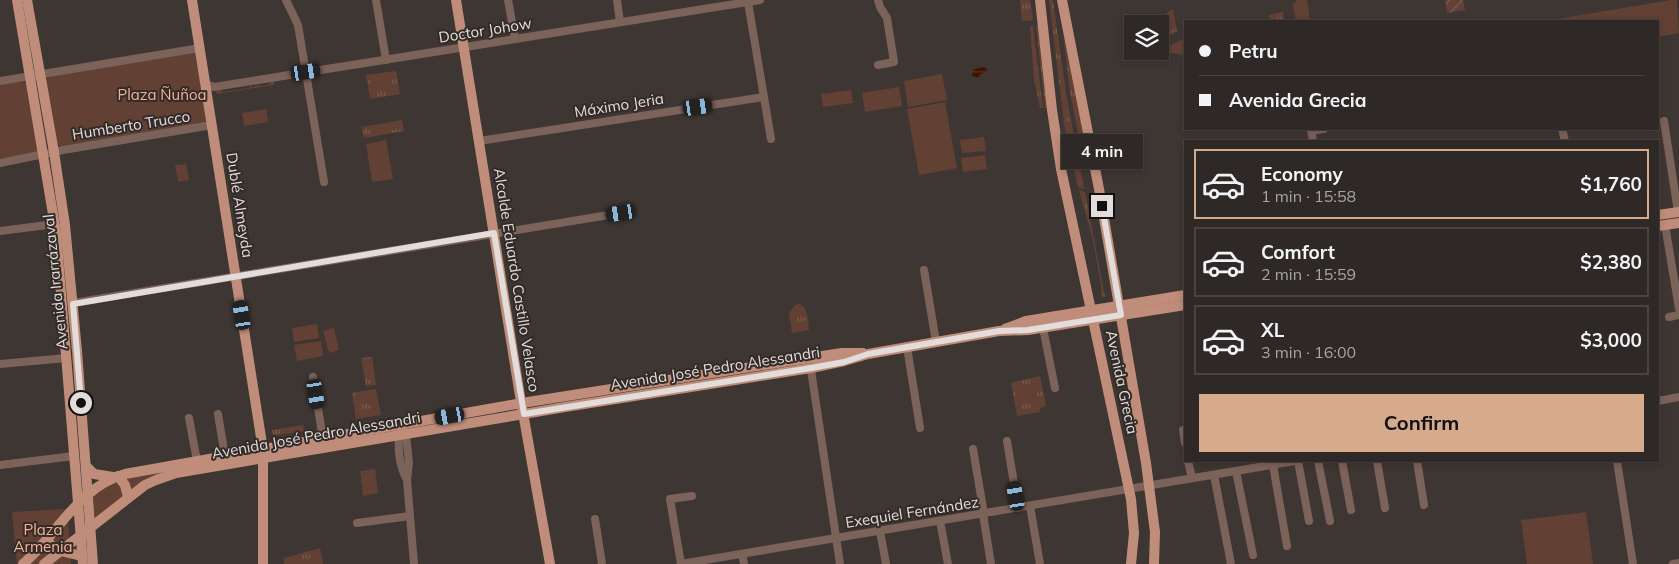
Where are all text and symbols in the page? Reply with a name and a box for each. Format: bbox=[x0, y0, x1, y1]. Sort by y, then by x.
street label: Doctor Johow bbox=[437, 13, 533, 47]
map controls bbox=[1124, 15, 1169, 60]
button: layers bbox=[1124, 15, 1169, 60]
text: Petru bbox=[1229, 39, 1278, 63]
car bbox=[290, 62, 321, 82]
park label: Plaza Ñuñoa bbox=[117, 85, 207, 104]
text: Avenida Grecia bbox=[1229, 88, 1367, 112]
street label: Máximo Jeria bbox=[573, 89, 665, 121]
car bbox=[682, 97, 713, 117]
street label: Humberto Trucco bbox=[71, 106, 191, 144]
callout: 4 min bbox=[1061, 134, 1143, 168]
text: 4 min bbox=[1081, 141, 1123, 161]
street label: Dublé Almeyda bbox=[222, 151, 258, 259]
icon: car bbox=[1201, 162, 1246, 207]
text: Economy bbox=[1261, 162, 1343, 186]
street label: Alcalde Eduardo Castillo Velasco bbox=[490, 167, 544, 393]
text: $1,760 bbox=[1580, 172, 1642, 196]
text: 1 min · 15:58 bbox=[1261, 186, 1356, 206]
route end bbox=[1091, 195, 1113, 217]
car bbox=[605, 203, 636, 223]
street label: Avenida Irarrázaval bbox=[38, 213, 72, 351]
icon: car bbox=[1201, 240, 1246, 285]
text: Comfort bbox=[1261, 240, 1335, 264]
text: $2,380 bbox=[1580, 250, 1642, 274]
text: 2 min · 15:59 bbox=[1261, 264, 1356, 284]
car bbox=[232, 299, 251, 331]
icon: car bbox=[1201, 318, 1246, 363]
text: XL bbox=[1261, 318, 1284, 342]
street label: Avenida Grecia bbox=[1102, 328, 1142, 436]
text: $3,000 bbox=[1580, 328, 1642, 352]
street label: Avenida José Pedro Alessandri bbox=[609, 342, 821, 394]
text: 3 min · 16:00 bbox=[1261, 342, 1356, 362]
car bbox=[306, 378, 325, 410]
route start bbox=[70, 392, 92, 414]
button: Confirm bbox=[1199, 394, 1644, 452]
car bbox=[433, 406, 466, 426]
street label: Avenida José Pedro Alessandri bbox=[210, 407, 422, 463]
car bbox=[1006, 480, 1025, 512]
street label: Exequiel Fernández bbox=[844, 492, 980, 532]
park label: Plaza Armenia bbox=[13, 520, 73, 556]

